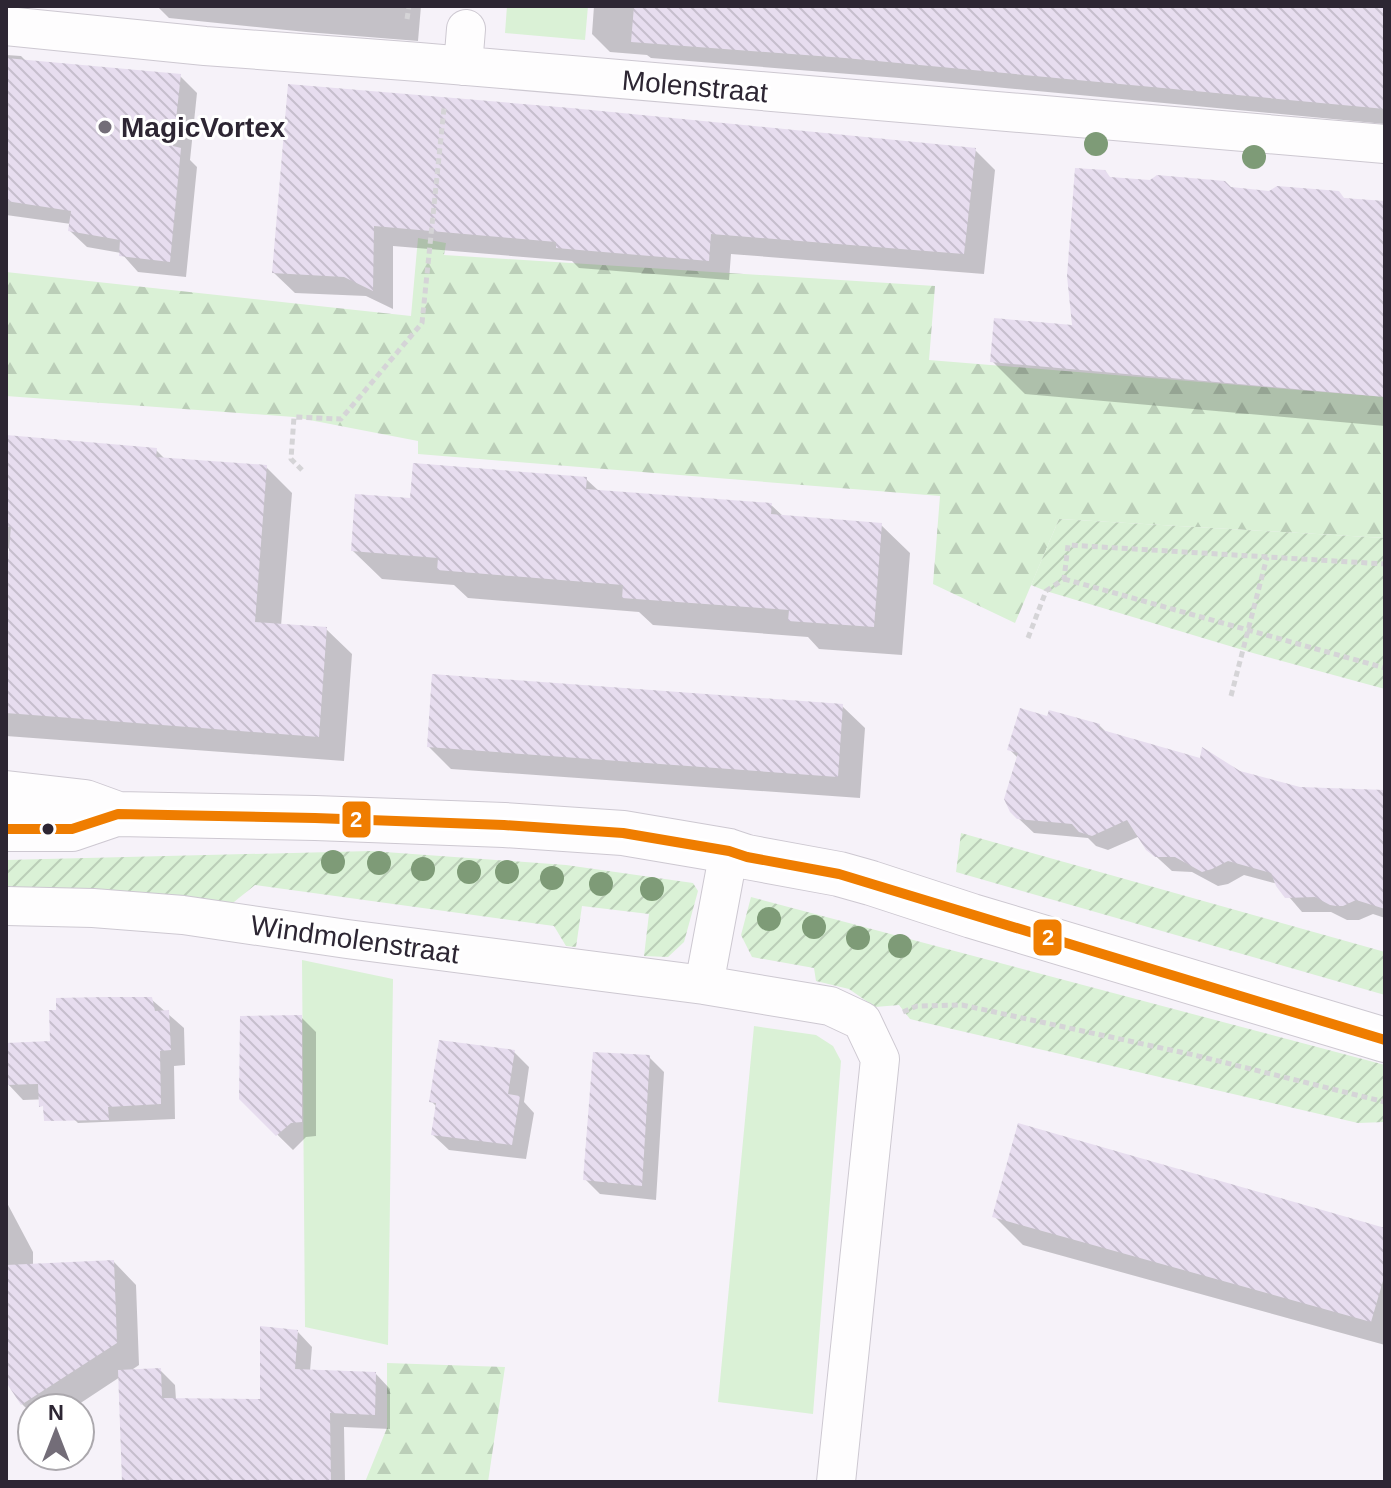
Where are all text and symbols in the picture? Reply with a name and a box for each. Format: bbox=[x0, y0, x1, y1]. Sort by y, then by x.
street label: Molenstraat bbox=[621, 65, 769, 108]
place label: MagicVortex bbox=[121, 112, 286, 143]
marker: MagicVortex bbox=[96, 118, 114, 136]
line badge: 2 bbox=[341, 800, 372, 839]
text: 2 bbox=[350, 807, 362, 832]
unlabelled marker bbox=[40, 821, 56, 837]
street label: Windmolenstraat bbox=[249, 910, 461, 969]
line badge: 2 bbox=[1032, 918, 1063, 957]
text: 2 bbox=[1042, 925, 1054, 950]
north arrow bbox=[16, 1392, 96, 1472]
text: N bbox=[48, 1400, 64, 1425]

